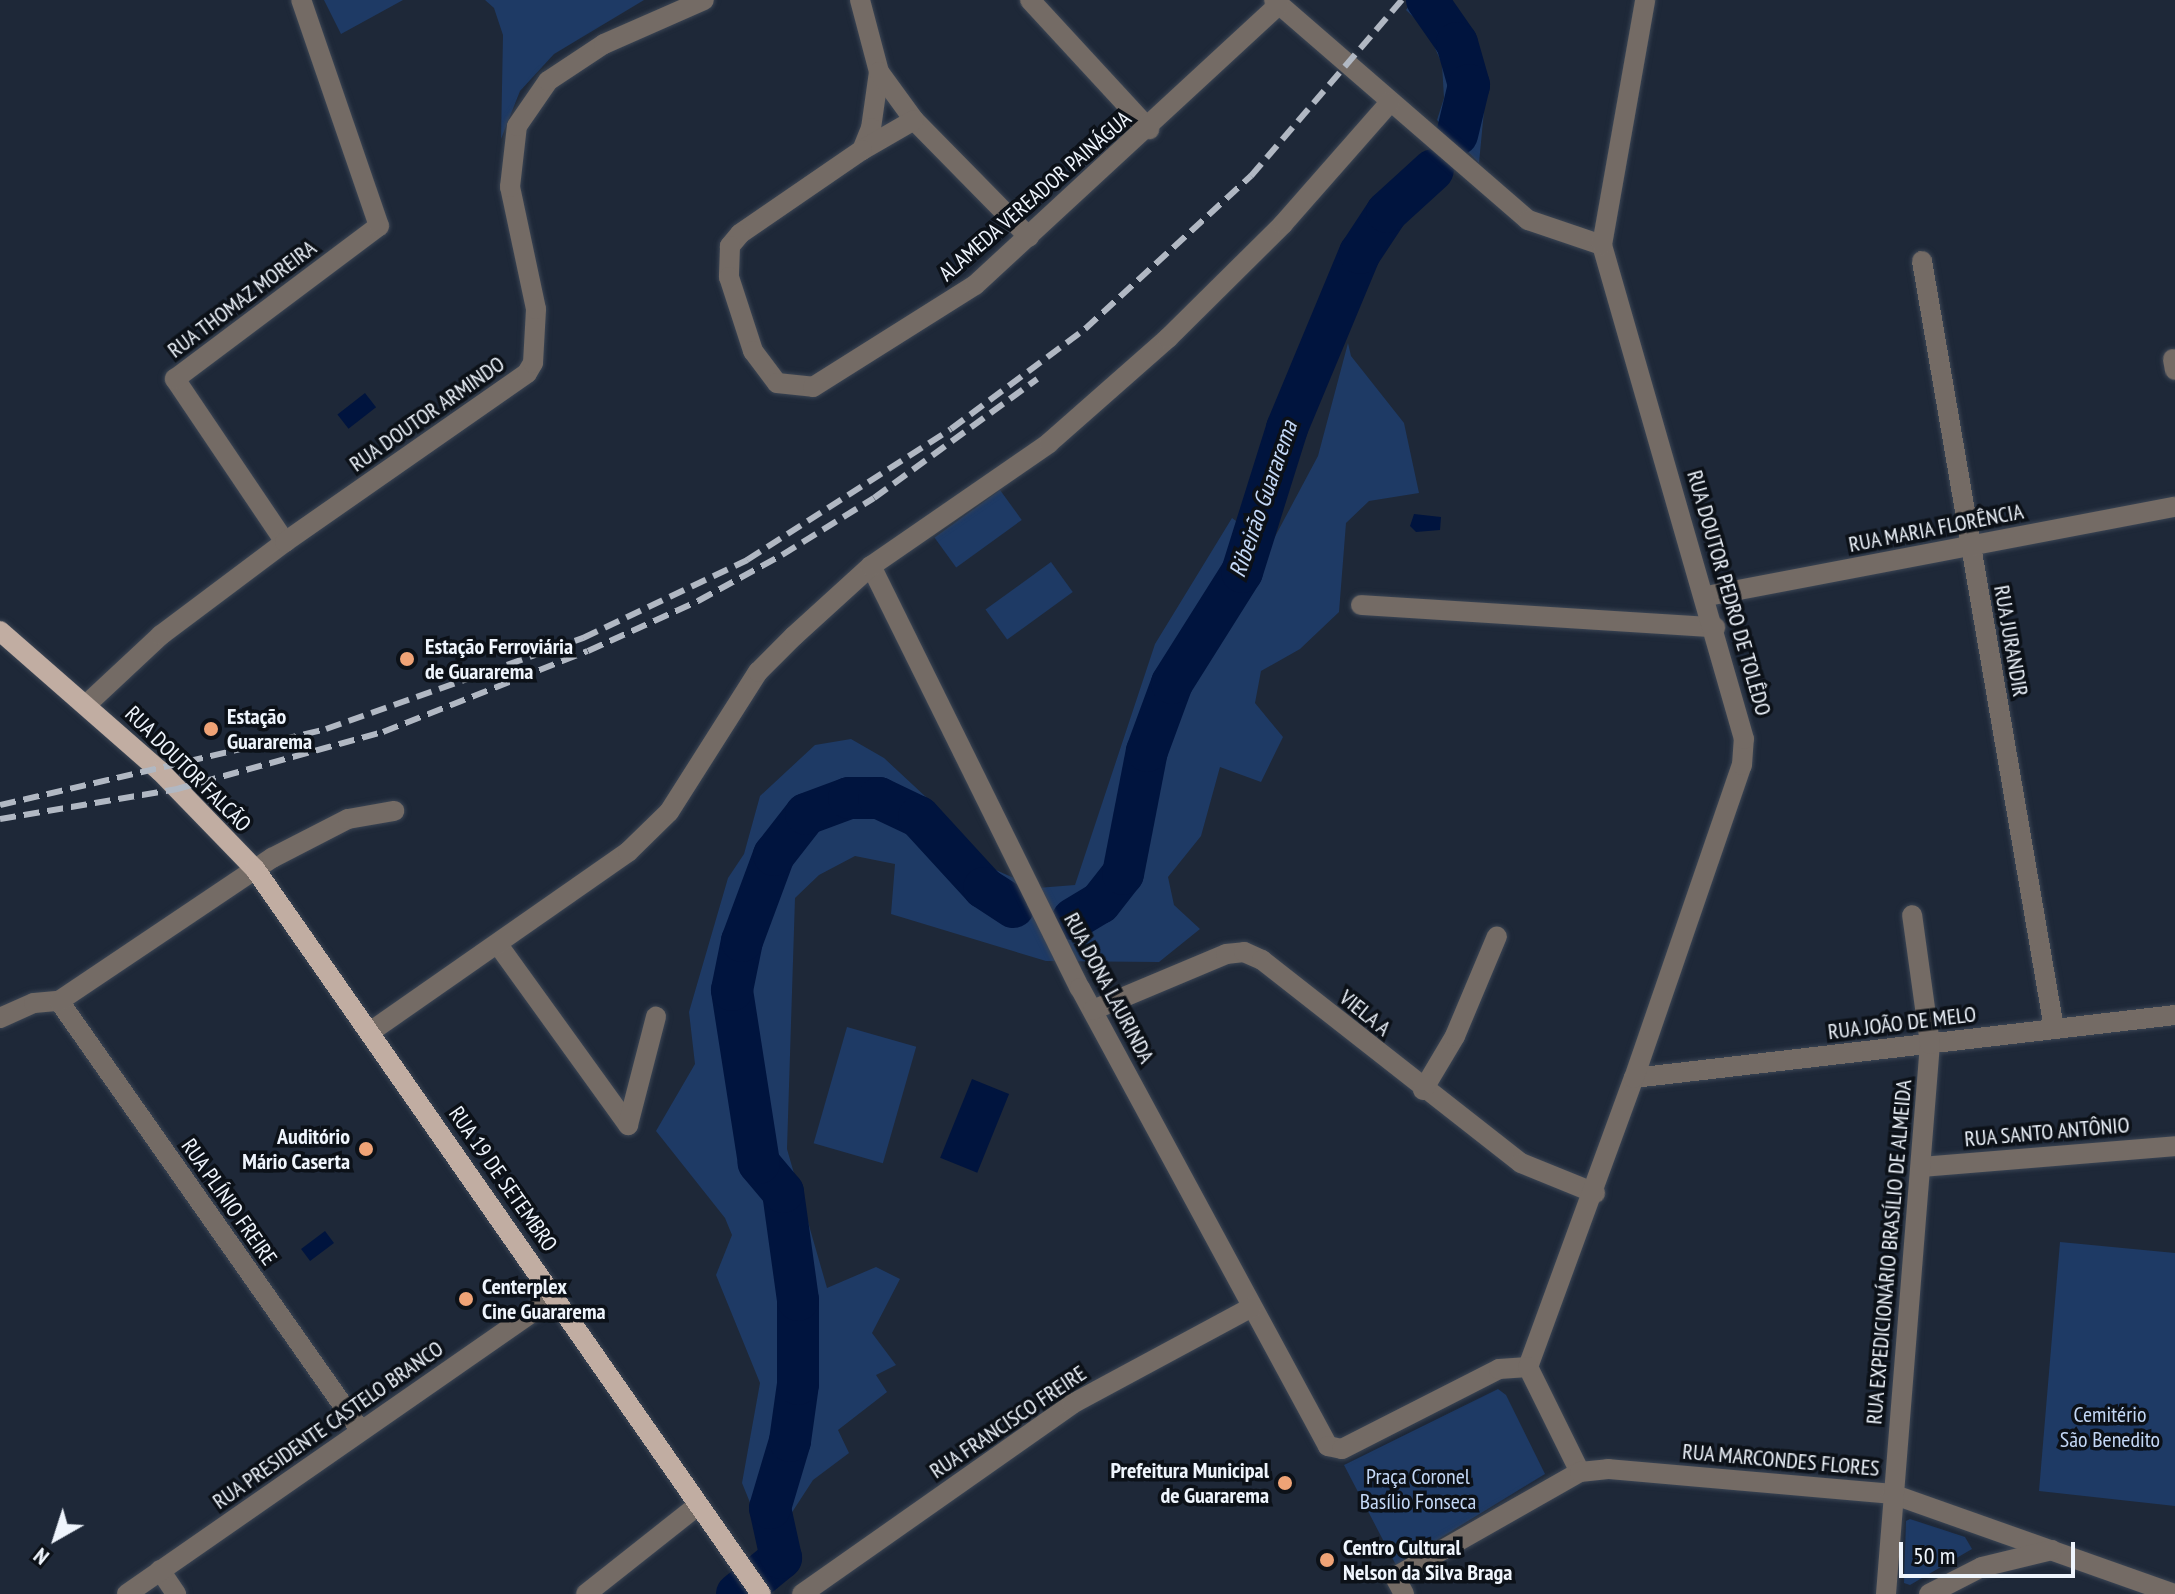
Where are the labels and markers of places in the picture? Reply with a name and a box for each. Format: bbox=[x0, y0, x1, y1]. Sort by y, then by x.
place label: Estação Ferroviária de Guararema bbox=[425, 633, 573, 684]
marker: Estação Ferroviária de Guararema bbox=[396, 648, 418, 670]
place label: Estação Guararema bbox=[227, 703, 312, 754]
marker: Estação Guararema bbox=[202, 720, 220, 738]
place label: Auditório Mário Caserta bbox=[242, 1123, 350, 1174]
marker: Auditório Mário Caserta bbox=[357, 1140, 375, 1158]
place label: Centerplex Cine Guararema bbox=[482, 1273, 606, 1324]
marker: Centerplex Cine Guararema bbox=[457, 1290, 475, 1308]
place label: Prefeitura Municipal de Guararema bbox=[1110, 1457, 1269, 1508]
marker: Prefeitura Municipal de Guararema bbox=[1276, 1474, 1294, 1492]
place label: Centro Cultural Nelson da Silva Braga bbox=[1343, 1534, 1512, 1586]
marker: Centro Cultural Nelson da Silva Braga bbox=[1318, 1551, 1336, 1569]

